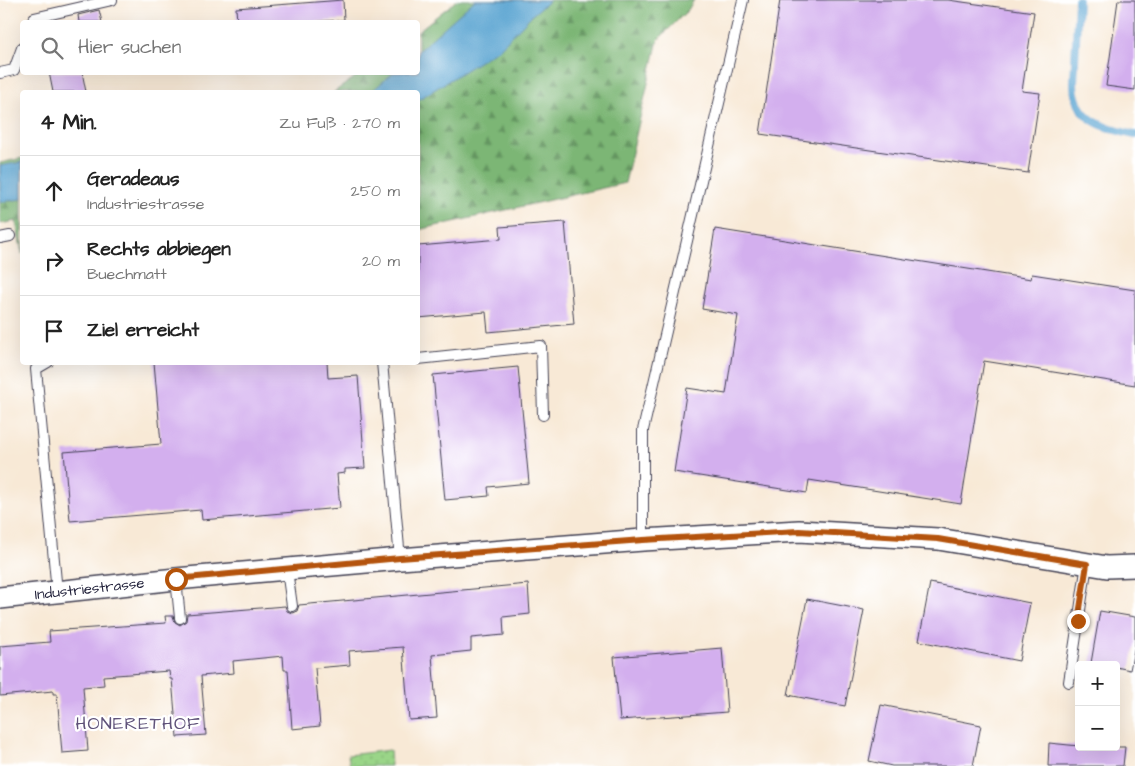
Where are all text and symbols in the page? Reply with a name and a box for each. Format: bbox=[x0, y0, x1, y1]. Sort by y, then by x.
search box bbox=[20, 20, 420, 75]
icon: search bbox=[38, 34, 66, 62]
text: Hier suchen bbox=[78, 34, 181, 61]
text: 4 Min. bbox=[40, 108, 97, 137]
text: Zu Fuß · 270 m bbox=[279, 112, 400, 134]
text: Geradeaus bbox=[87, 166, 179, 193]
icon: ahead bbox=[40, 177, 68, 205]
text: 250 m bbox=[351, 180, 400, 202]
text: Industriestrasse bbox=[87, 193, 204, 215]
text: Rechts abbiegen bbox=[87, 236, 231, 263]
icon: right bbox=[40, 247, 68, 275]
text: 20 m bbox=[362, 250, 400, 272]
text: Buechmatt bbox=[87, 263, 167, 285]
icon: arrive bbox=[40, 317, 68, 345]
text: Ziel erreicht bbox=[87, 317, 199, 344]
route start bbox=[165, 568, 188, 591]
street label: Industriestrasse bbox=[34, 572, 145, 605]
route end bbox=[1067, 610, 1090, 633]
map controls bbox=[1075, 661, 1120, 751]
button: + bbox=[1075, 661, 1120, 706]
button: − bbox=[1075, 706, 1120, 751]
district label: HONERETHOF bbox=[75, 711, 201, 736]

